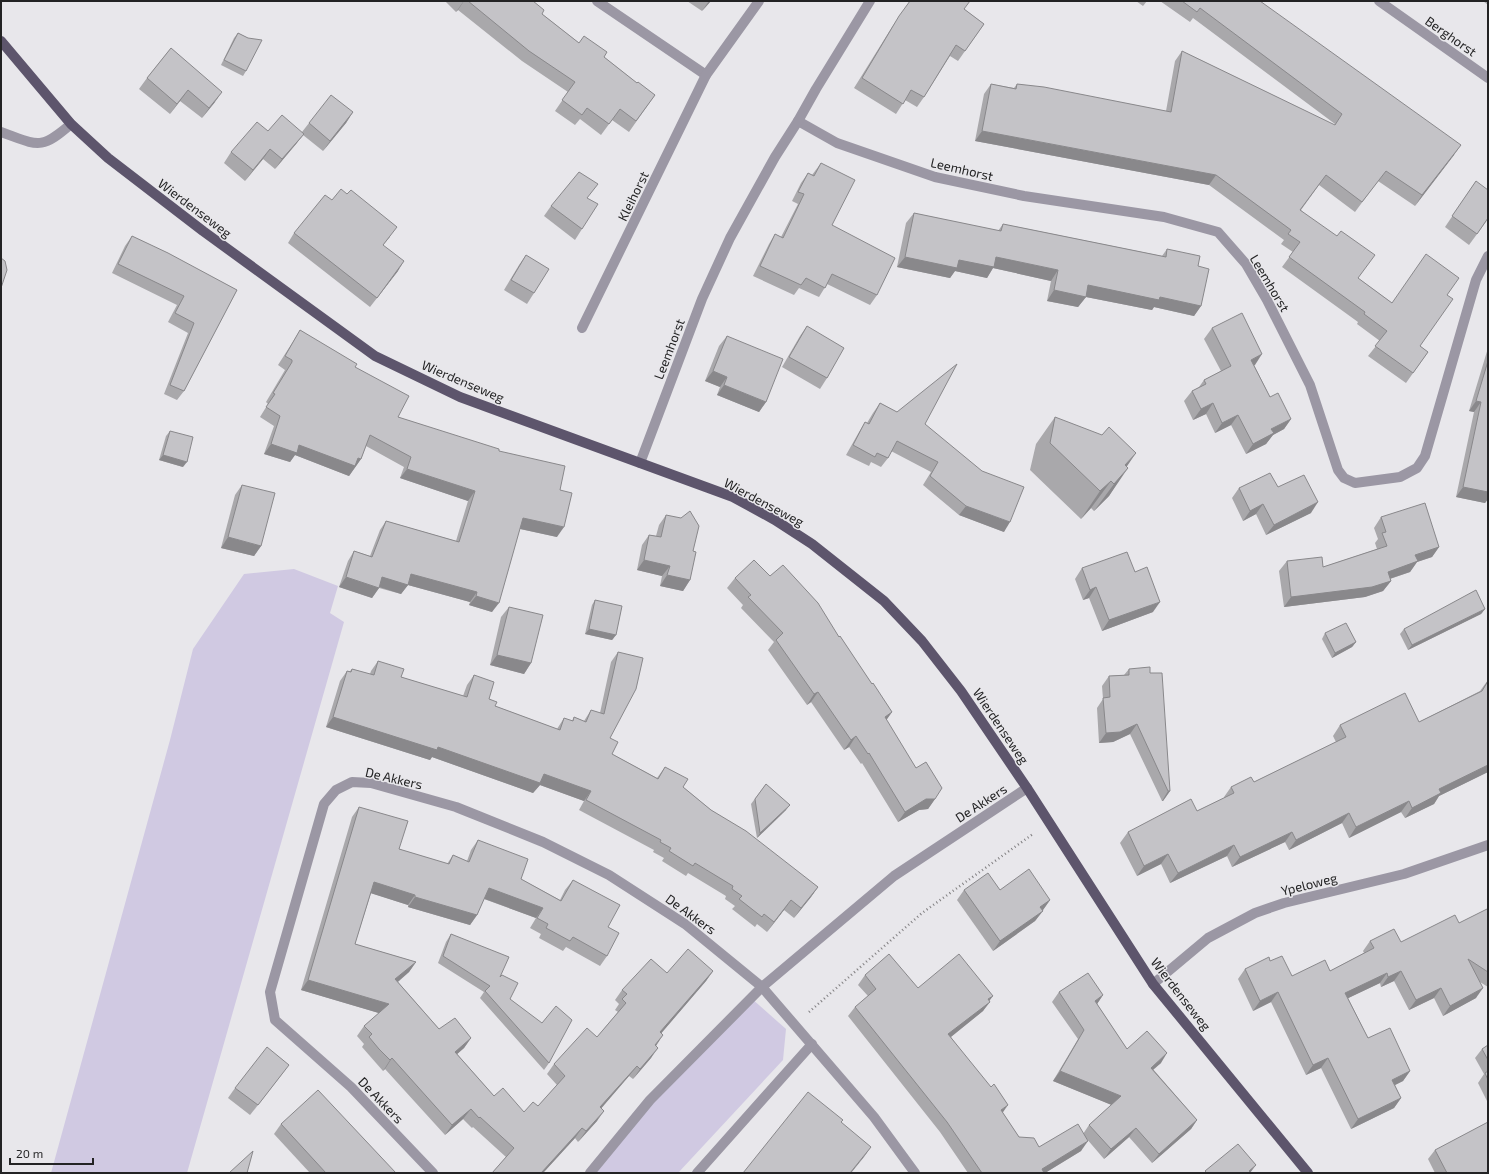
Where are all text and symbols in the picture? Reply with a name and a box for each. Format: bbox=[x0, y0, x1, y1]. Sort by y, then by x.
street label: Berghorst bbox=[1422, 12, 1480, 60]
street label: Leemhorst bbox=[929, 154, 995, 184]
street label: Kleihorst bbox=[614, 168, 652, 224]
street label: Wierdenseweg bbox=[155, 175, 235, 241]
street label: Leemhorst bbox=[1247, 252, 1293, 314]
street label: Leemhorst bbox=[650, 316, 688, 382]
street label: Wierdenseweg bbox=[419, 356, 507, 406]
street label: Wierdenseweg bbox=[721, 474, 807, 530]
street label: Wierdenseweg bbox=[970, 685, 1032, 767]
street label: De Akkers bbox=[364, 764, 424, 792]
street label: De Akkers bbox=[952, 780, 1010, 826]
street label: Ypeloweg bbox=[1279, 869, 1339, 899]
street label: De Akkers bbox=[663, 890, 719, 938]
street label: Wierdenseweg bbox=[1148, 954, 1214, 1034]
street label: De Akkers bbox=[355, 1074, 407, 1126]
scale bar bbox=[10, 1140, 93, 1166]
text: 20 m bbox=[16, 1146, 43, 1160]

